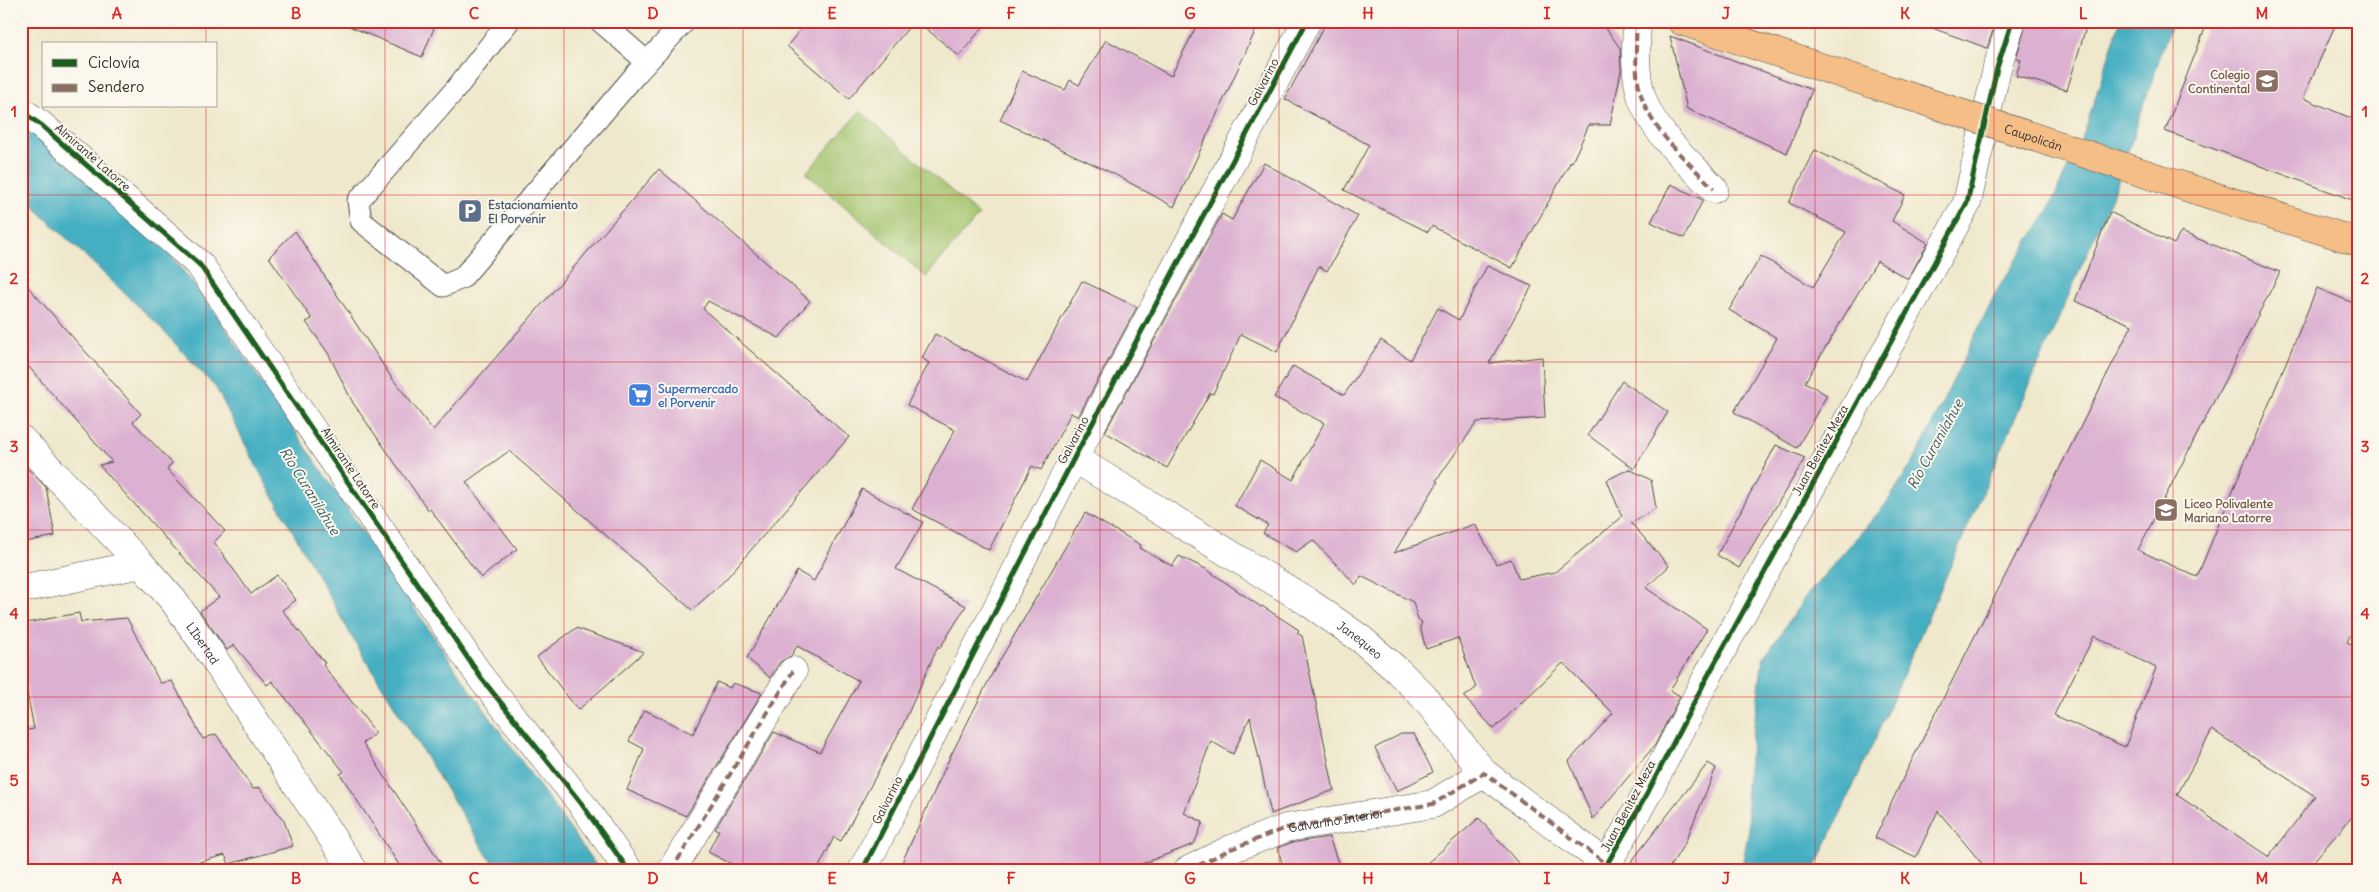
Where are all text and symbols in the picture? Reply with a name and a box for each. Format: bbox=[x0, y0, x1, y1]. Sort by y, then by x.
text: A bbox=[112, 3, 122, 23]
text: B bbox=[291, 3, 302, 23]
text: C bbox=[469, 3, 480, 23]
text: D bbox=[647, 3, 659, 23]
text: E bbox=[827, 3, 837, 23]
text: F bbox=[1006, 3, 1016, 23]
text: G bbox=[1184, 3, 1196, 23]
text: H bbox=[1362, 3, 1374, 23]
text: I bbox=[1544, 3, 1551, 23]
text: J bbox=[1722, 3, 1731, 23]
text: K bbox=[1900, 3, 1910, 23]
text: L bbox=[2079, 3, 2088, 23]
text: M bbox=[2256, 3, 2269, 23]
legend bbox=[42, 42, 218, 108]
text: Ciclovía bbox=[88, 53, 140, 72]
street label: Galvarino bbox=[1244, 55, 1282, 109]
place label: Colegio Continental bbox=[2188, 67, 2250, 96]
school or university icon: Colegio Continental bbox=[2254, 68, 2280, 94]
text: Sendero bbox=[88, 77, 144, 96]
text: 1 bbox=[11, 101, 17, 121]
text: 1 bbox=[2362, 101, 2368, 121]
street label: Almirante Latorre bbox=[52, 120, 134, 194]
street label: Caupolicán bbox=[2002, 120, 2065, 154]
place label: Estacionamiento El Porvenir bbox=[488, 197, 578, 226]
parking icon: Estacionamiento El Porvenir bbox=[457, 198, 483, 224]
text: 2 bbox=[10, 268, 19, 288]
text: 2 bbox=[2361, 268, 2370, 288]
place label: Supermercado el Porvenir bbox=[658, 381, 739, 410]
supermarket icon: Supermercado el Porvenir bbox=[627, 382, 653, 408]
water label: Río Curanilahue bbox=[1903, 395, 1968, 492]
street label: Juan Benítez Meza bbox=[1789, 402, 1851, 498]
street label: Galvarino bbox=[1054, 413, 1092, 467]
street label: Almirante Latorre bbox=[318, 424, 384, 512]
text: 3 bbox=[9, 436, 19, 456]
text: 3 bbox=[2360, 436, 2370, 456]
water label: Río Curanilahue bbox=[276, 444, 345, 539]
place label: Liceo Polivalente Mariano Latorre bbox=[2184, 496, 2274, 525]
school or university icon: Liceo Polivalente Mariano Latorre bbox=[2153, 497, 2179, 523]
text: 4 bbox=[9, 603, 19, 623]
text: 4 bbox=[2360, 603, 2370, 623]
street label: Janequeo bbox=[1335, 617, 1386, 662]
street label: LIbertad bbox=[183, 619, 223, 667]
street label: Juan Benítez Meza bbox=[1598, 758, 1658, 854]
text: 5 bbox=[9, 770, 19, 790]
text: 5 bbox=[2360, 770, 2370, 790]
street label: Galvarino bbox=[868, 773, 906, 827]
street label: Galvarino Interior bbox=[1287, 805, 1385, 835]
text: A bbox=[112, 868, 122, 888]
text: B bbox=[291, 868, 302, 888]
text: C bbox=[469, 868, 480, 888]
text: D bbox=[647, 868, 659, 888]
text: E bbox=[827, 868, 837, 888]
text: F bbox=[1006, 868, 1016, 888]
text: G bbox=[1184, 868, 1196, 888]
text: H bbox=[1362, 868, 1374, 888]
text: I bbox=[1544, 868, 1551, 888]
text: J bbox=[1722, 868, 1731, 888]
text: K bbox=[1900, 868, 1910, 888]
text: L bbox=[2079, 868, 2088, 888]
text: M bbox=[2256, 868, 2269, 888]

